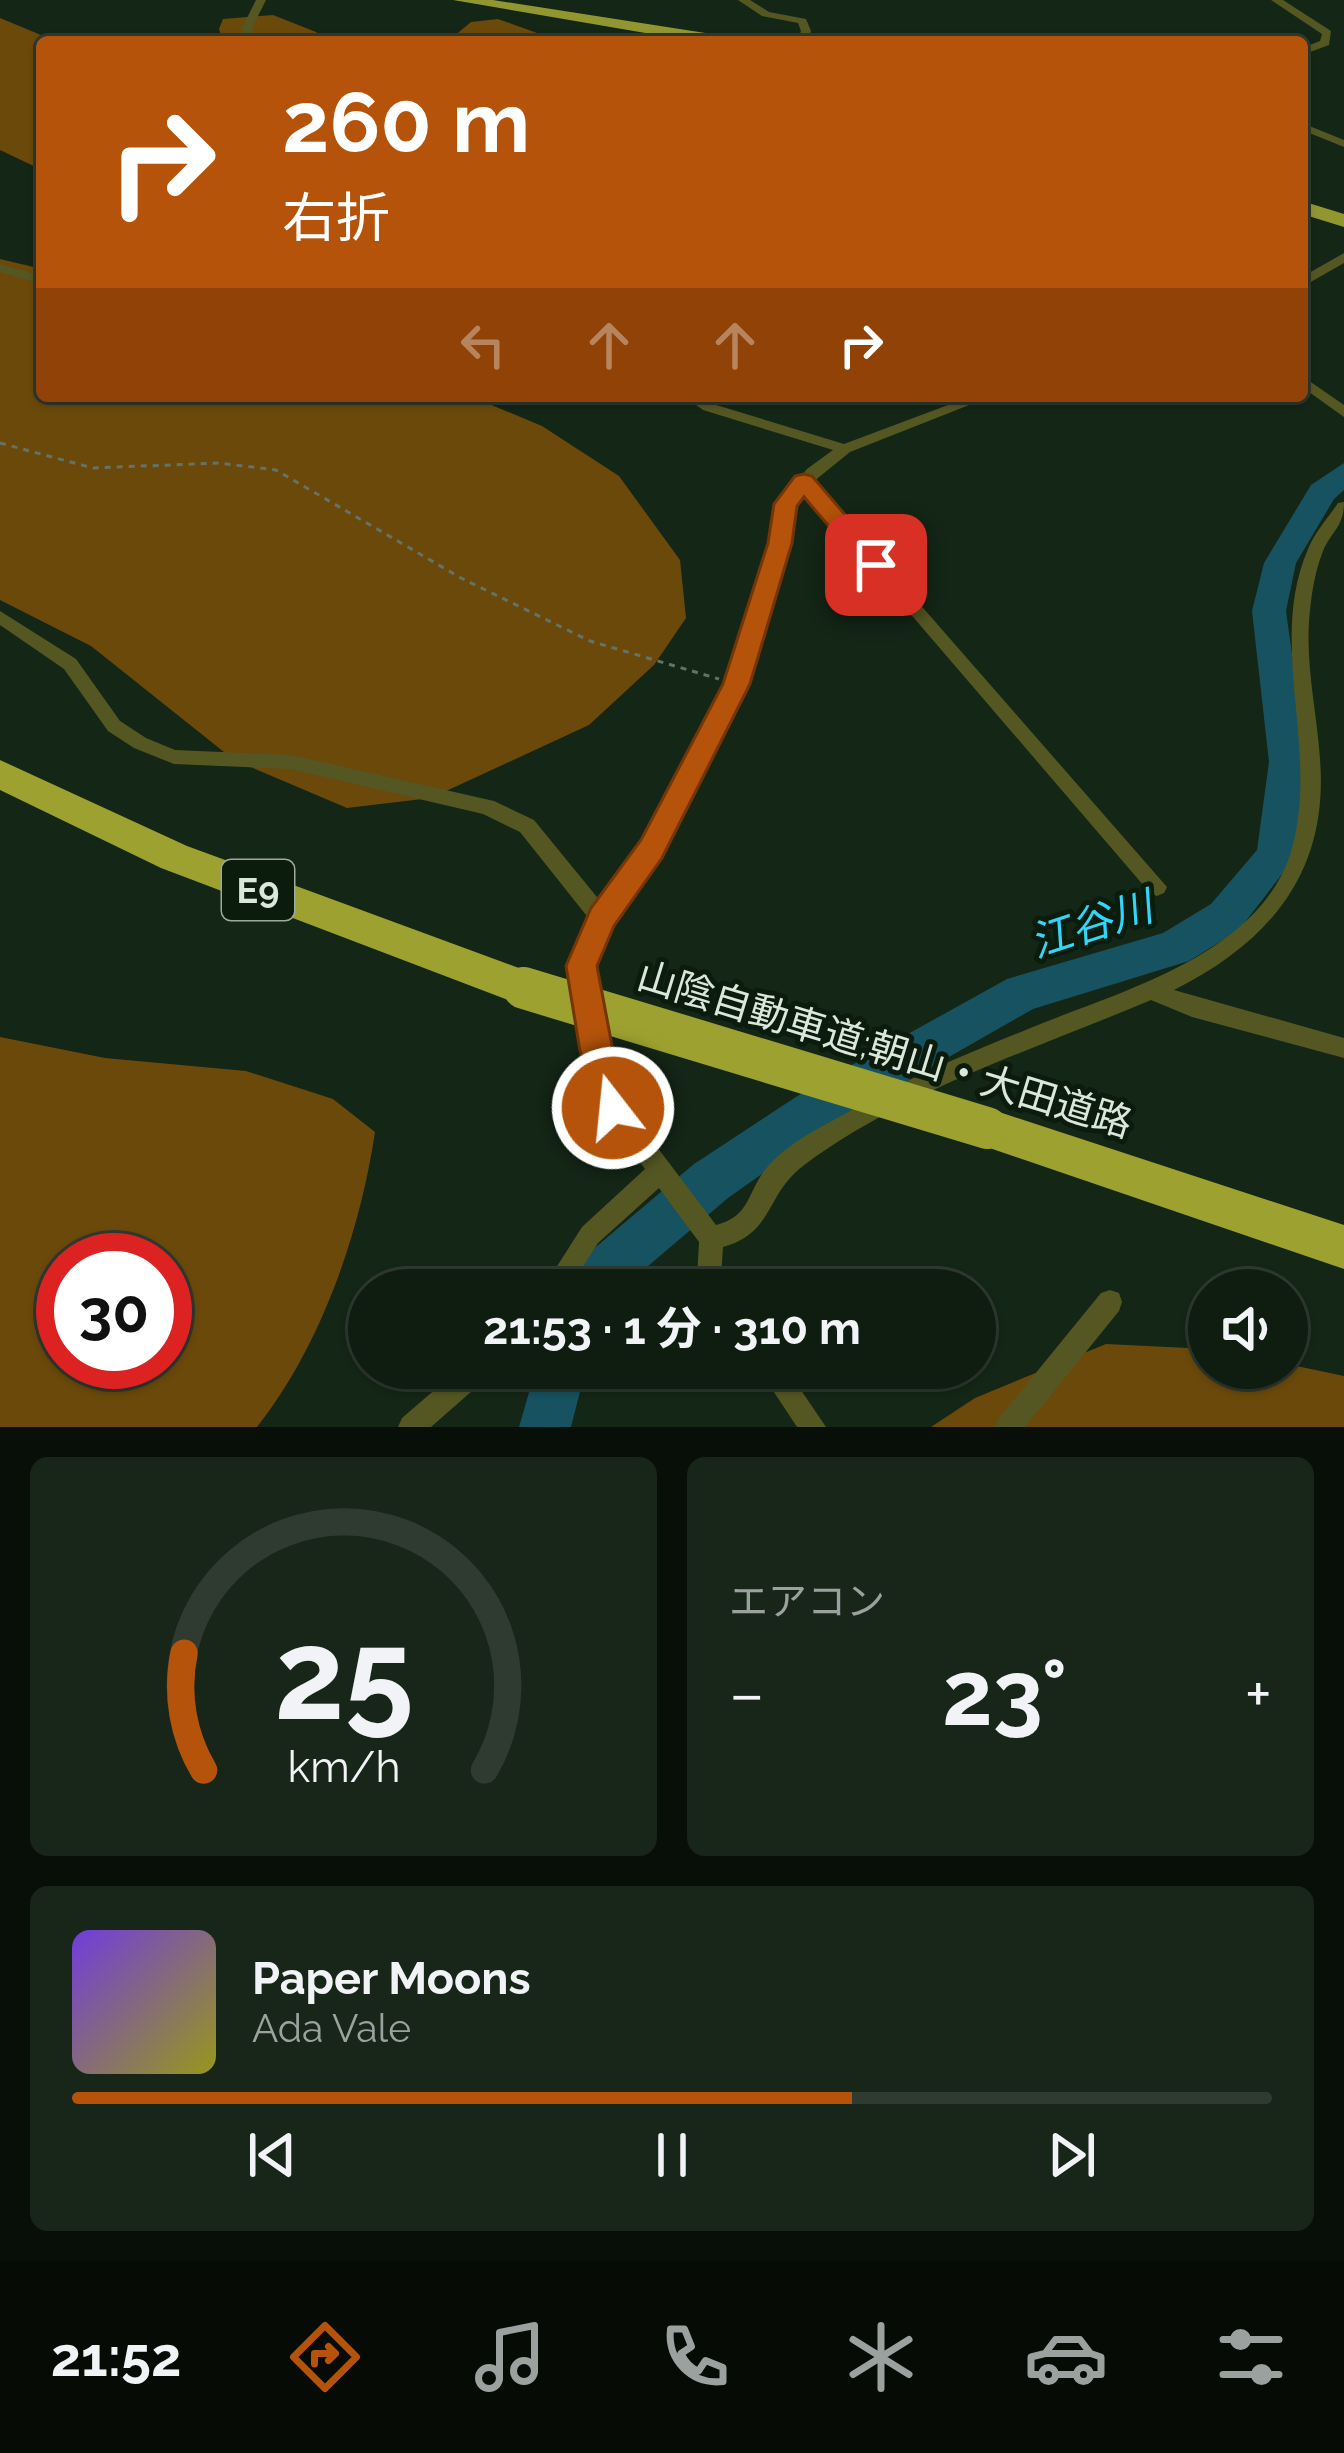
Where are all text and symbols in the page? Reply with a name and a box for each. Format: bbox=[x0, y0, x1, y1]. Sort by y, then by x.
text: 260 m bbox=[282, 73, 530, 172]
icon: right bbox=[84, 84, 240, 240]
text: 右折 bbox=[282, 186, 390, 250]
icon: left bbox=[450, 312, 516, 378]
icon: ahead bbox=[576, 312, 642, 378]
icon: ahead bbox=[702, 312, 768, 378]
icon: right bbox=[828, 312, 894, 378]
pin bbox=[825, 514, 927, 616]
icon: arrive bbox=[843, 532, 909, 598]
road number: E9 bbox=[222, 860, 294, 920]
water label: 江谷川 bbox=[1024, 880, 1162, 967]
street label: 山陰自動車道;朝山・大田道路 bbox=[632, 952, 1138, 1146]
position arrow bbox=[550, 1045, 676, 1171]
speed limit sign: 30 bbox=[36, 1233, 192, 1389]
map controls bbox=[1188, 1269, 1308, 1389]
button: sound bbox=[1188, 1269, 1308, 1389]
text: 21:53 · 1 分 · 310 m bbox=[483, 1302, 861, 1355]
text: エアコン bbox=[729, 1578, 885, 1624]
text: 25 bbox=[274, 1602, 413, 1748]
text: 23° bbox=[942, 1640, 1067, 1746]
text: − bbox=[729, 1655, 765, 1732]
text: + bbox=[1245, 1655, 1272, 1732]
text: km/h bbox=[287, 1741, 400, 1791]
text: Paper Moons bbox=[252, 1952, 531, 2005]
text: Ada Vale bbox=[252, 2005, 411, 2051]
icon: previous bbox=[239, 2122, 305, 2188]
icon: pause bbox=[639, 2122, 705, 2188]
icon: next bbox=[1039, 2122, 1105, 2188]
icon: directions bbox=[283, 2315, 367, 2399]
icon: music bbox=[468, 2315, 552, 2399]
icon: phone bbox=[653, 2315, 737, 2399]
icon: climate bbox=[839, 2315, 923, 2399]
icon: car bbox=[1024, 2315, 1108, 2399]
icon: filters bbox=[1209, 2315, 1293, 2399]
text: 21:52 bbox=[51, 2325, 181, 2389]

